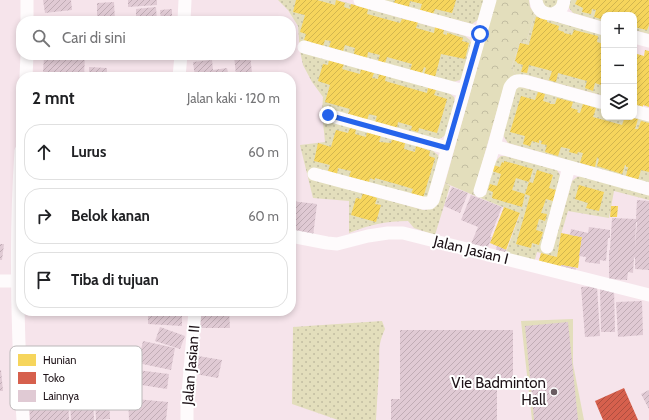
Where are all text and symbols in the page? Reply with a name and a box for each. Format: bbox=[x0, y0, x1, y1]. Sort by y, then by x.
map controls bbox=[601, 12, 637, 120]
button: + bbox=[601, 12, 637, 48]
search box bbox=[16, 16, 296, 60]
route start bbox=[471, 25, 489, 43]
icon: search bbox=[30, 27, 52, 49]
text: Cari di sini bbox=[62, 29, 126, 47]
button: − bbox=[601, 48, 637, 84]
button: layers bbox=[601, 84, 637, 120]
text: 2 mnt bbox=[32, 88, 75, 108]
text: Jalan kaki · 120 m bbox=[187, 90, 280, 106]
route end bbox=[319, 106, 337, 124]
icon: ahead bbox=[33, 141, 55, 163]
text: Lurus bbox=[71, 143, 106, 161]
text: 60 m bbox=[248, 144, 279, 160]
icon: right bbox=[33, 205, 55, 227]
text: Belok kanan bbox=[71, 207, 150, 225]
text: 60 m bbox=[248, 208, 279, 224]
street label: Jalan Jasian I bbox=[431, 232, 510, 268]
icon: arrive bbox=[33, 269, 55, 291]
text: Tiba di tujuan bbox=[71, 271, 159, 289]
street label: Jalan Jasian II bbox=[178, 324, 203, 407]
legend bbox=[10, 346, 142, 410]
text: Hunian bbox=[43, 353, 76, 367]
text: Toko bbox=[43, 371, 65, 385]
place label: Vie Badminton Hall bbox=[451, 374, 546, 409]
marker: Vie Badminton Hall bbox=[549, 387, 559, 397]
text: Lainnya bbox=[43, 389, 80, 403]

